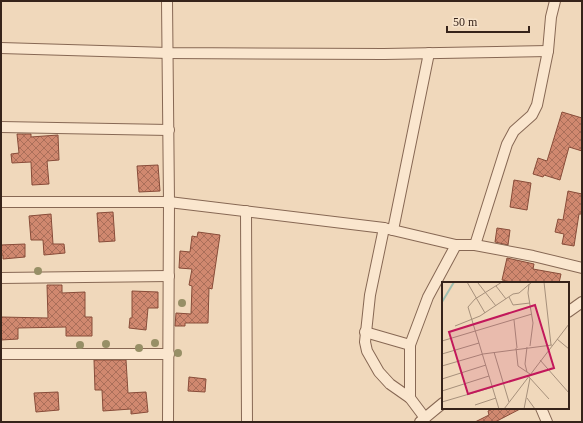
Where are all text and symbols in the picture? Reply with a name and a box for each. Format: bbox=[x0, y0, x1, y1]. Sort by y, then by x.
scale bar bbox=[447, 8, 529, 34]
text: 50 m bbox=[453, 15, 478, 29]
inset map bbox=[442, 282, 569, 409]

